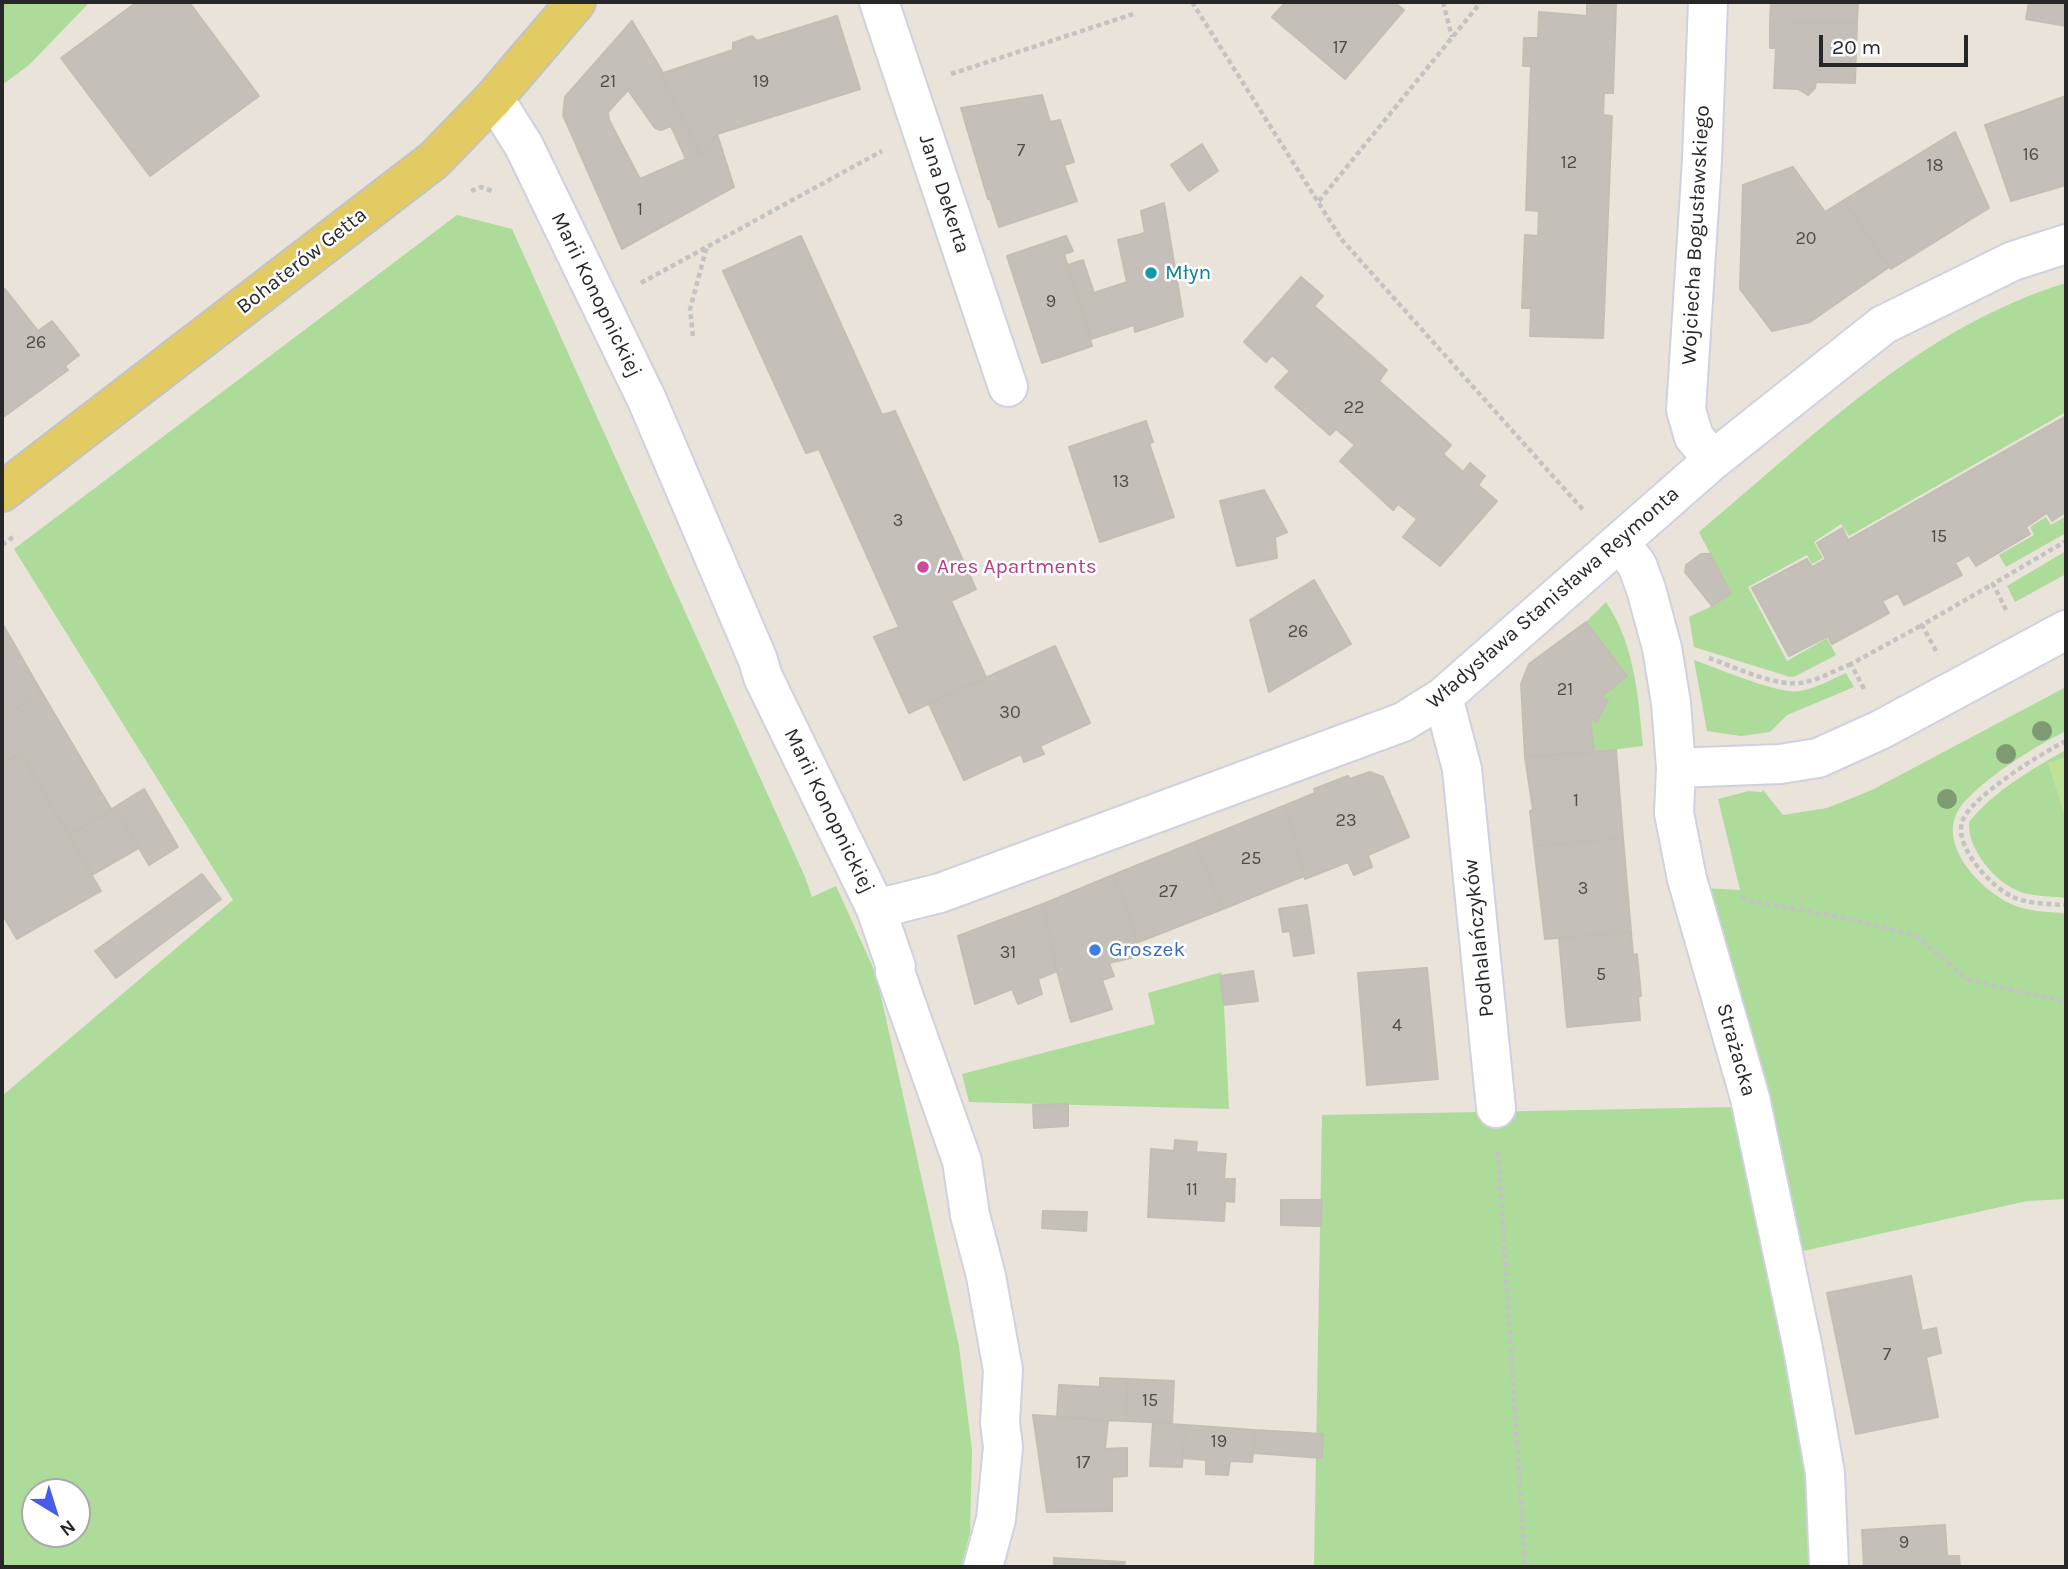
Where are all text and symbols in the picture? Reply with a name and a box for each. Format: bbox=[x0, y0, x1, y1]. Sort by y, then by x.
scale bar bbox=[1823, 21, 1972, 65]
text: 20 m bbox=[1832, 35, 1881, 59]
house number: 17 bbox=[1333, 37, 1347, 59]
house number: 21 bbox=[600, 71, 616, 93]
house number: 19 bbox=[753, 71, 769, 93]
street label: Wojciecha Bogusławskiego bbox=[1677, 104, 1715, 366]
street label: Jana Dekerta bbox=[913, 131, 975, 257]
house number: 7 bbox=[1017, 140, 1025, 162]
house number: 16 bbox=[2023, 144, 2039, 166]
house number: 12 bbox=[1561, 152, 1577, 174]
house number: 18 bbox=[1926, 155, 1944, 177]
house number: 1 bbox=[637, 199, 643, 221]
street label: Bohaterów Getta bbox=[232, 202, 372, 320]
street label: Marii Konopnickiej bbox=[545, 208, 647, 382]
house number: 20 bbox=[1795, 228, 1817, 250]
place label: Młyn bbox=[1165, 260, 1211, 286]
marker: Młyn bbox=[1143, 265, 1159, 281]
house number: 9 bbox=[1046, 291, 1056, 313]
house number: 26 bbox=[26, 332, 46, 354]
house number: 22 bbox=[1344, 397, 1364, 419]
house number: 13 bbox=[1113, 471, 1129, 493]
street label: Władysława Stanisława Reymonta bbox=[1421, 481, 1685, 715]
house number: 3 bbox=[893, 510, 903, 532]
house number: 15 bbox=[1931, 526, 1947, 548]
place label: Ares Apartments bbox=[937, 554, 1097, 580]
marker: Ares Apartments bbox=[915, 559, 931, 575]
house number: 26 bbox=[1288, 621, 1308, 643]
house number: 21 bbox=[1557, 679, 1573, 701]
house number: 30 bbox=[999, 702, 1021, 724]
street label: Marii Konopnickiej bbox=[778, 724, 880, 898]
house number: 1 bbox=[1573, 790, 1579, 812]
house number: 23 bbox=[1335, 810, 1357, 832]
house number: 25 bbox=[1241, 848, 1261, 870]
street label: Podhalańczyków bbox=[1458, 858, 1500, 1018]
house number: 3 bbox=[1578, 878, 1588, 900]
house number: 27 bbox=[1159, 881, 1177, 903]
place label: Groszek bbox=[1109, 937, 1185, 963]
house number: 31 bbox=[1000, 942, 1016, 964]
marker: Groszek bbox=[1087, 942, 1103, 958]
house number: 5 bbox=[1596, 964, 1606, 986]
street label: Strażacka bbox=[1711, 1001, 1761, 1099]
house number: 4 bbox=[1392, 1015, 1402, 1037]
house number: 11 bbox=[1186, 1179, 1198, 1201]
house number: 7 bbox=[1883, 1344, 1891, 1366]
house number: 15 bbox=[1142, 1390, 1158, 1412]
house number: 19 bbox=[1211, 1431, 1227, 1453]
house number: 17 bbox=[1076, 1452, 1090, 1474]
north arrow bbox=[21, 1478, 91, 1548]
text: N bbox=[56, 1515, 80, 1541]
house number: 9 bbox=[1899, 1532, 1909, 1554]

